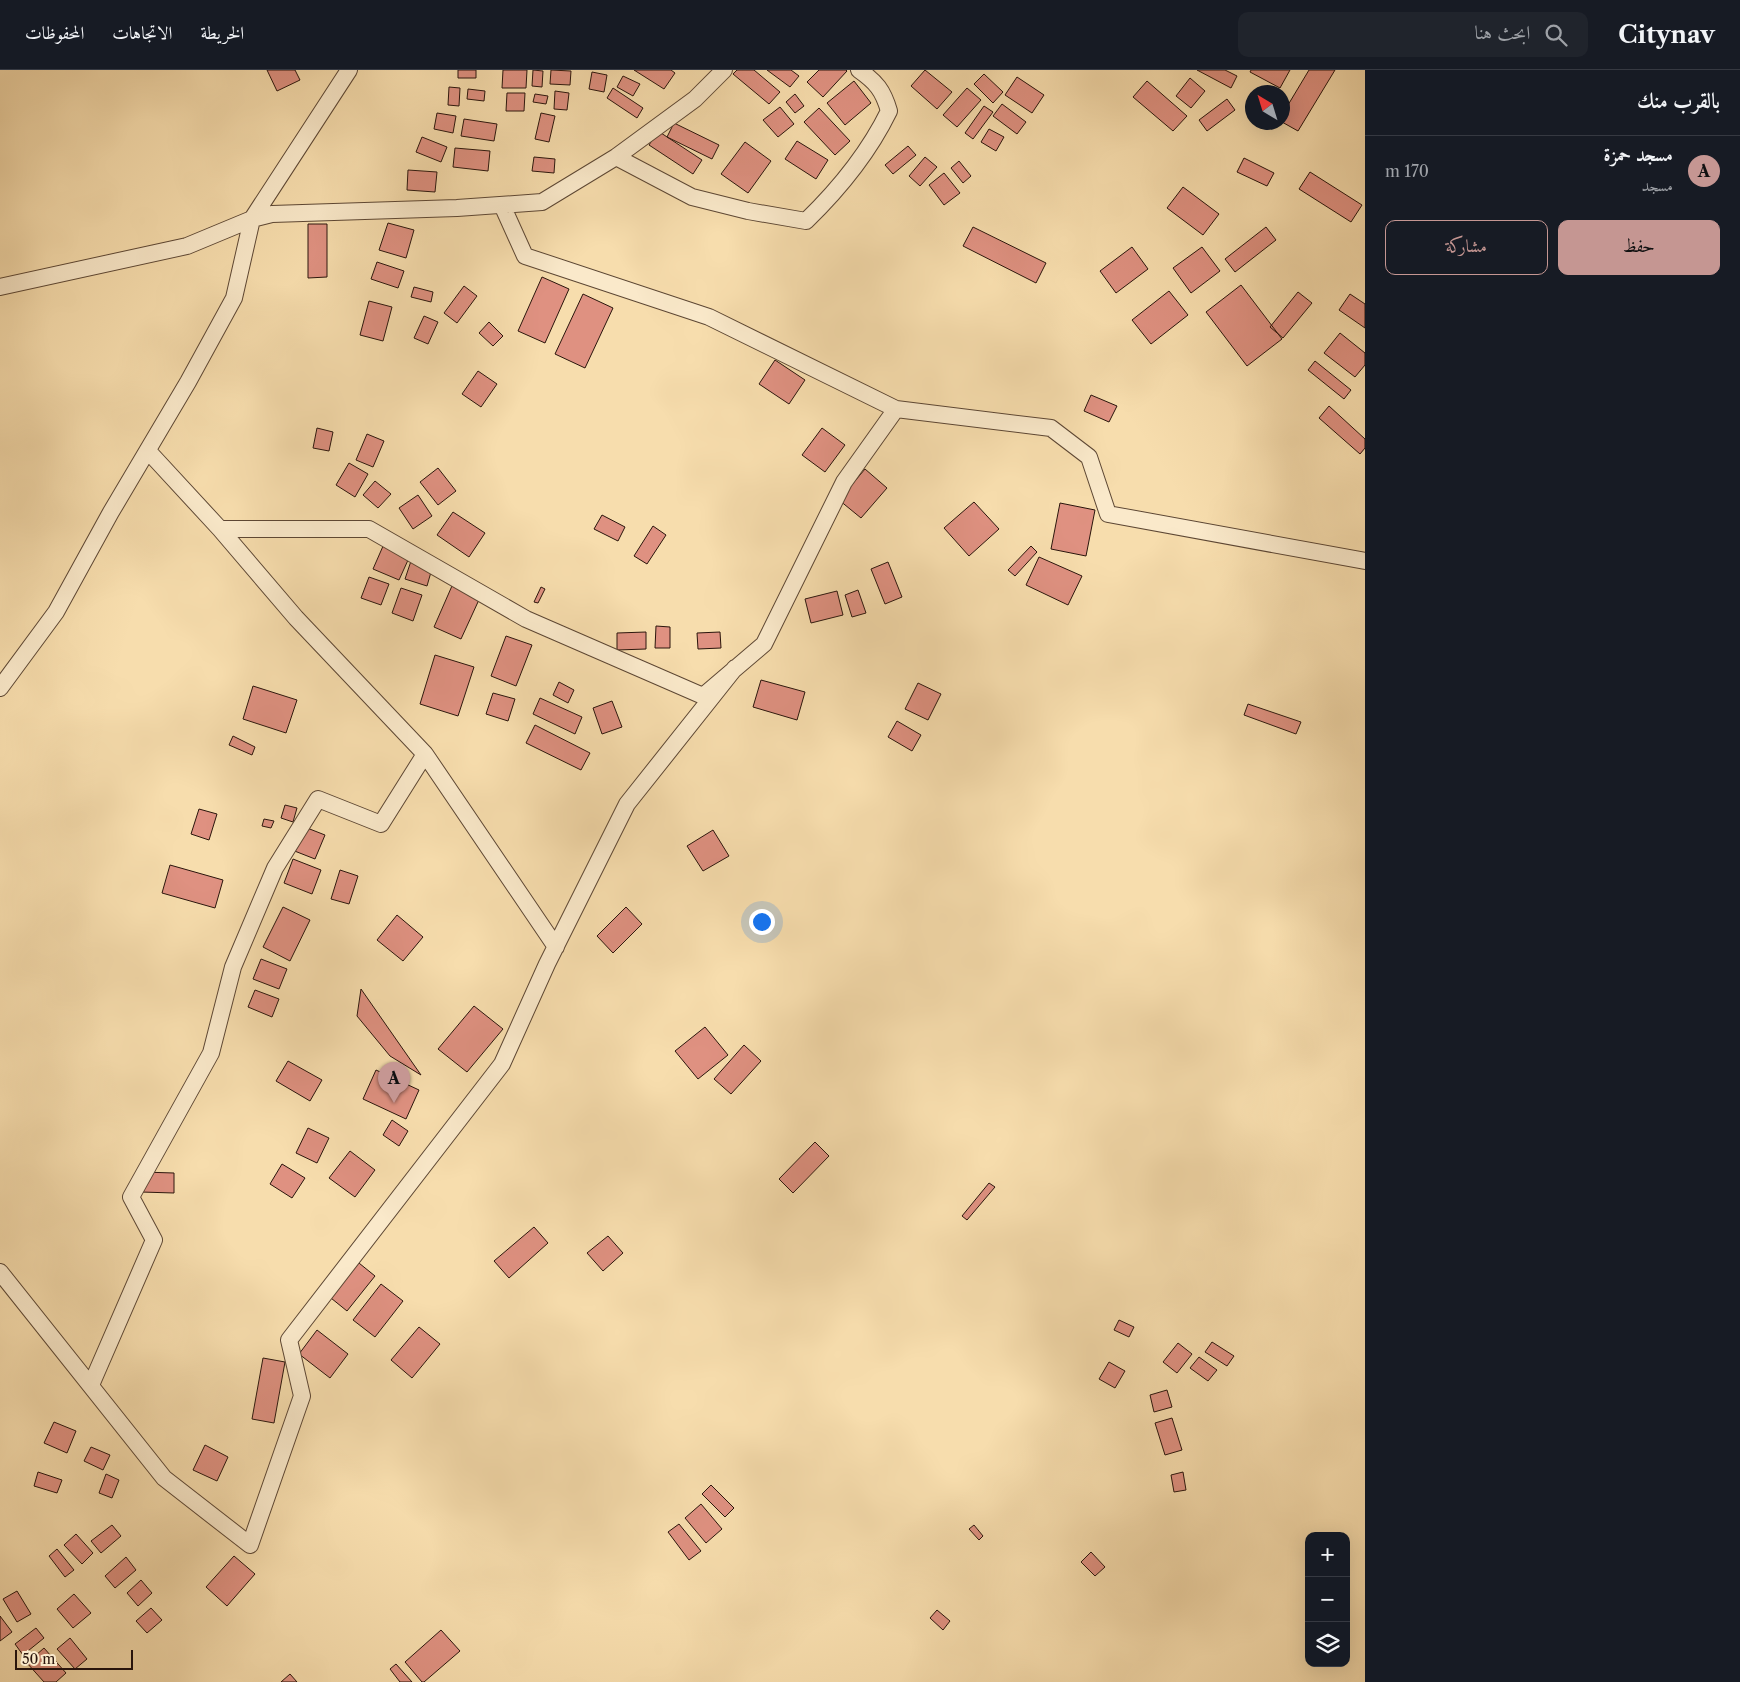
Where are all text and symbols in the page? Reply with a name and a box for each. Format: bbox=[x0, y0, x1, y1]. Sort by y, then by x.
search box bbox=[1238, 12, 1588, 57]
text: Citynav bbox=[1618, 20, 1715, 49]
text: ابحث هنا bbox=[1475, 21, 1530, 44]
icon: search bbox=[1542, 21, 1570, 49]
text: المحفوظات bbox=[25, 22, 84, 44]
text: الاتجاهات bbox=[112, 22, 172, 44]
text: الخريطة bbox=[200, 22, 244, 44]
north arrow bbox=[1245, 85, 1290, 130]
text: بالقرب منك bbox=[1637, 88, 1720, 113]
text: مسجد حمزة bbox=[1604, 143, 1673, 166]
text: 170 m bbox=[1385, 161, 1429, 181]
text: A bbox=[1698, 161, 1710, 181]
text: مسجد bbox=[1642, 175, 1673, 195]
button: مشاركة bbox=[1385, 220, 1548, 275]
button: حفظ bbox=[1558, 220, 1720, 275]
your location bbox=[749, 909, 775, 935]
pin: A bbox=[378, 1062, 410, 1103]
map controls bbox=[1305, 1532, 1350, 1667]
button: + bbox=[1305, 1532, 1350, 1577]
button: − bbox=[1305, 1577, 1350, 1622]
button: layers bbox=[1305, 1622, 1350, 1667]
scale bar bbox=[15, 1647, 132, 1670]
text: 50 m bbox=[22, 1650, 55, 1668]

